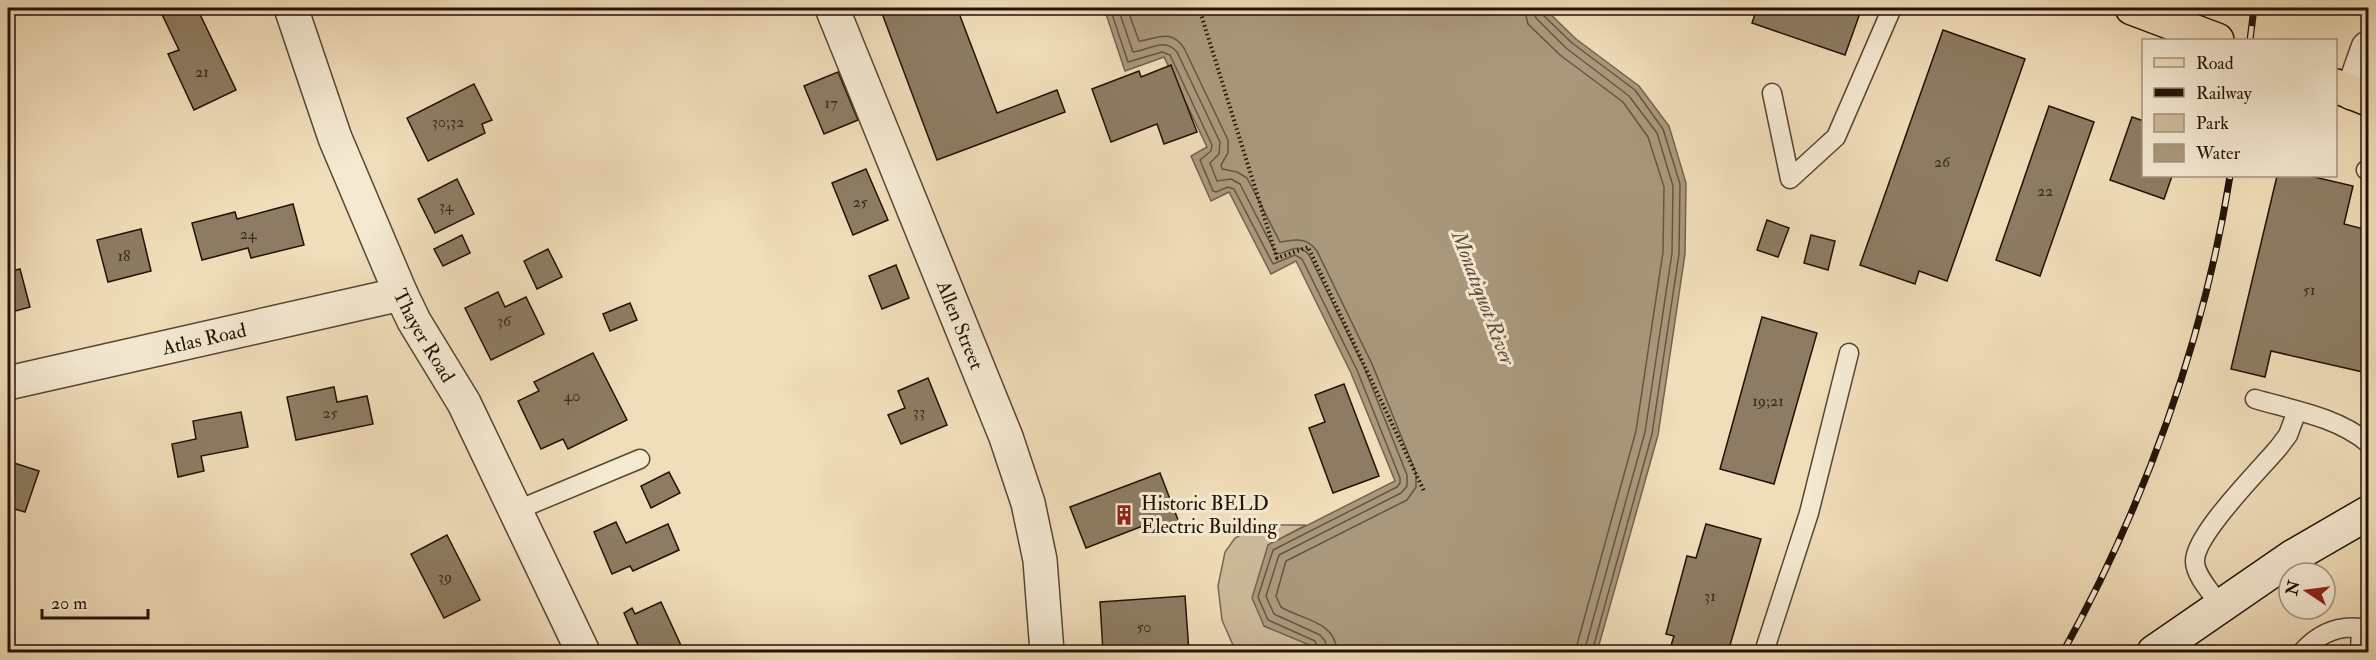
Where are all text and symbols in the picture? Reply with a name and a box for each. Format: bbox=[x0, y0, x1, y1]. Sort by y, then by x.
legend bbox=[2142, 39, 2337, 177]
text: Road bbox=[2196, 52, 2234, 75]
house number: 21 bbox=[195, 62, 209, 82]
text: Railway bbox=[2196, 82, 2253, 105]
house number: 17 bbox=[824, 93, 838, 113]
house number: 30;32 bbox=[432, 112, 464, 132]
text: Park bbox=[2196, 112, 2229, 135]
text: Water bbox=[2195, 142, 2240, 165]
house number: 26 bbox=[1934, 152, 1951, 172]
house number: 22 bbox=[2037, 181, 2053, 201]
house number: 25 bbox=[852, 192, 868, 212]
house number: 34 bbox=[439, 196, 455, 216]
house number: 24 bbox=[240, 224, 258, 244]
water label: Monatiquot River bbox=[1444, 225, 1521, 370]
house number: 18 bbox=[117, 246, 131, 266]
street label: Allen Street bbox=[931, 276, 990, 374]
house number: 51 bbox=[2303, 280, 2315, 300]
street label: Thayer Road bbox=[388, 284, 461, 387]
house number: 36 bbox=[497, 311, 512, 331]
street label: Atlas Road bbox=[159, 317, 249, 360]
house number: 40 bbox=[564, 386, 580, 406]
house number: 19;21 bbox=[1752, 391, 1784, 411]
house number: 33 bbox=[913, 402, 925, 422]
house number: 25 bbox=[322, 403, 338, 423]
place label: Historic BELD Electric Building bbox=[1141, 491, 1279, 539]
building icon: Historic BELD Electric Building bbox=[1112, 503, 1136, 527]
north arrow bbox=[2277, 561, 2337, 621]
house number: 39 bbox=[438, 567, 452, 587]
text: N bbox=[2282, 578, 2305, 598]
scale bar bbox=[42, 582, 148, 620]
house number: 31 bbox=[1704, 586, 1716, 606]
text: 20 m bbox=[51, 592, 87, 615]
house number: 50 bbox=[1136, 617, 1152, 637]

